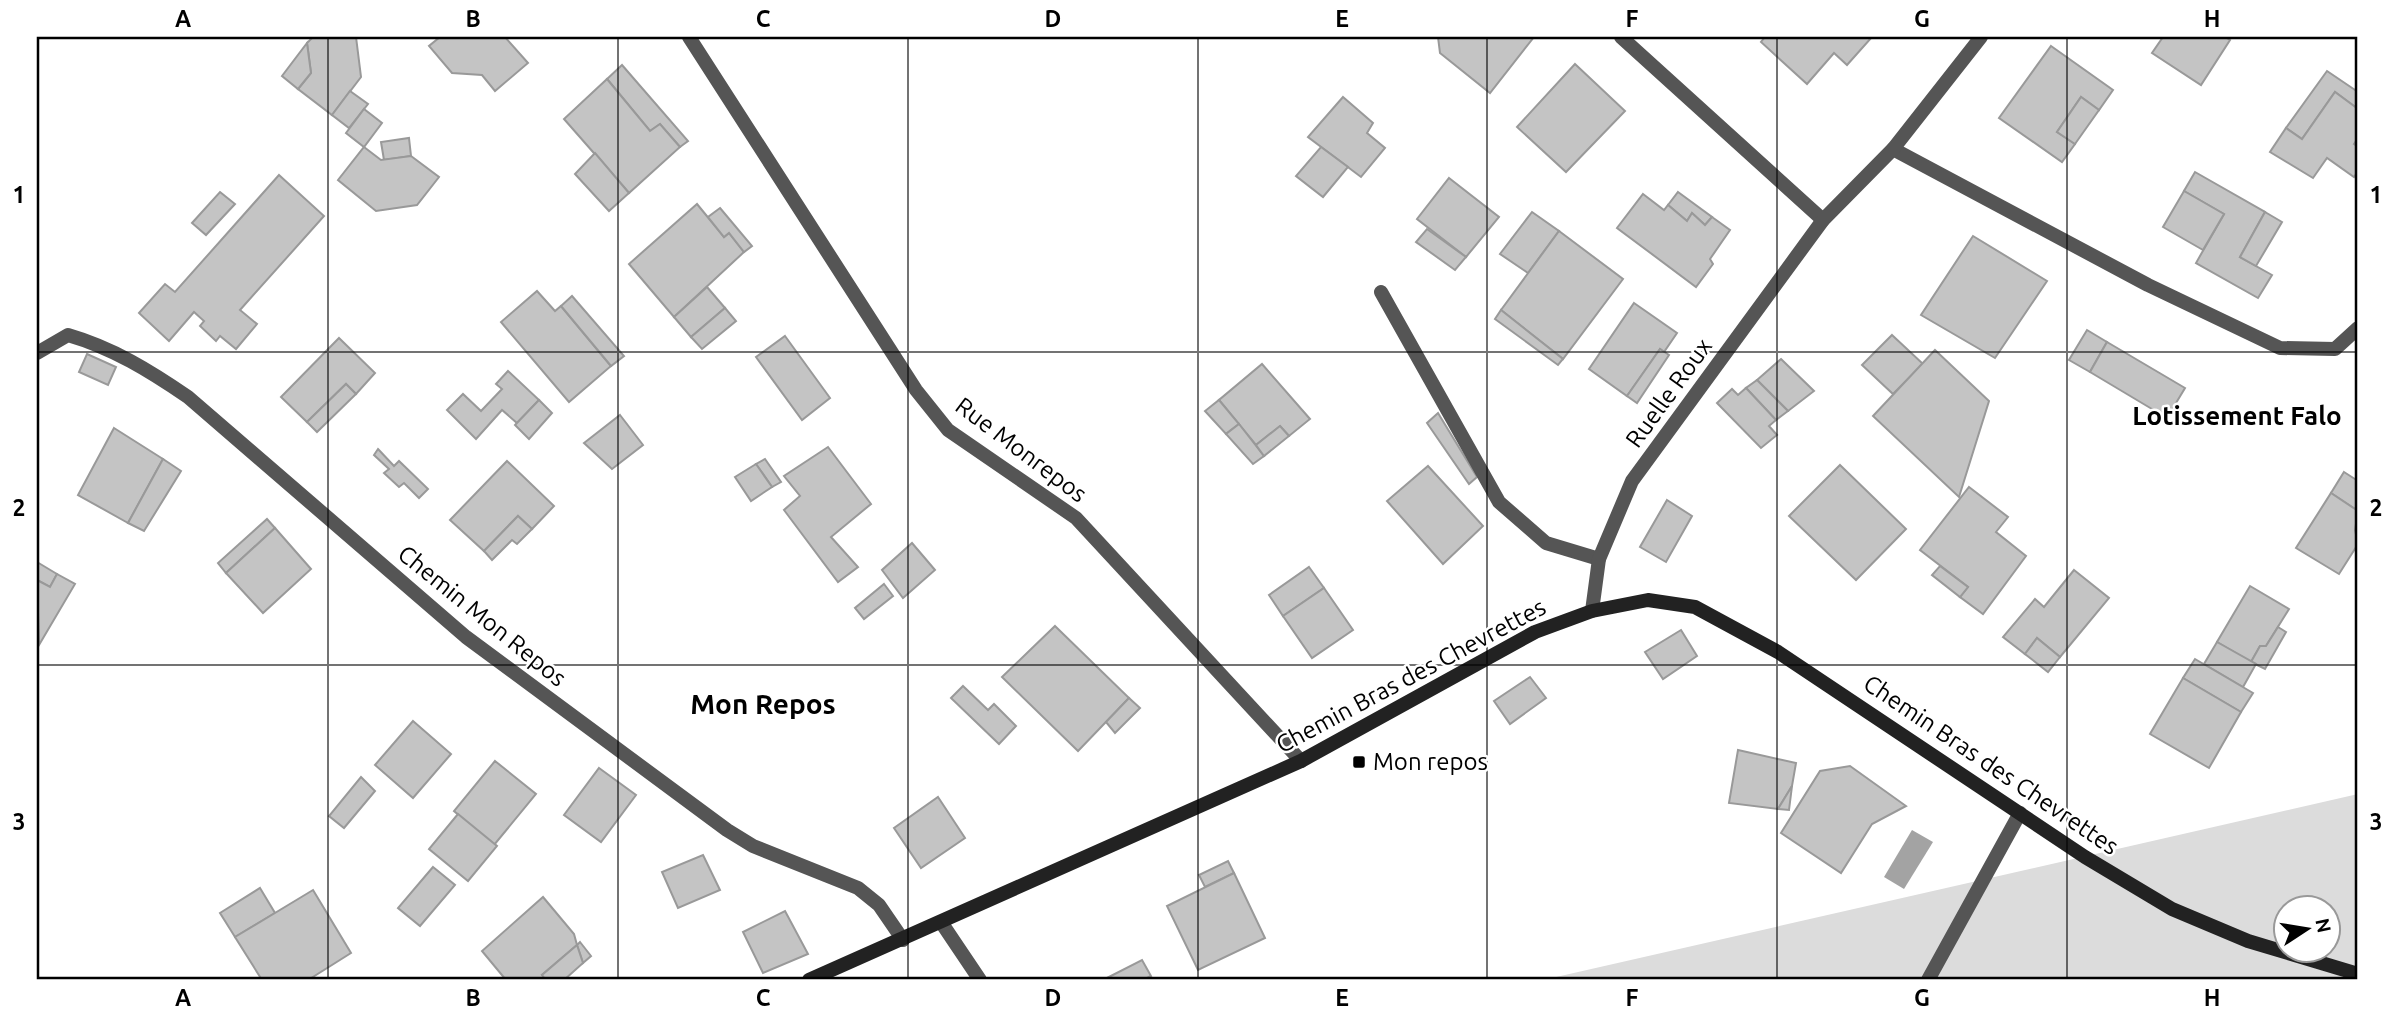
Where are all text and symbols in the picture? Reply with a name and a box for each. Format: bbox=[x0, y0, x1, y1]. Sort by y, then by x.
text: A bbox=[175, 6, 191, 31]
text: B bbox=[465, 6, 481, 31]
text: C bbox=[756, 6, 771, 31]
text: D bbox=[1045, 6, 1061, 31]
text: E bbox=[1335, 6, 1349, 31]
text: F bbox=[1626, 6, 1639, 31]
text: G bbox=[1914, 6, 1930, 31]
text: H bbox=[2204, 6, 2220, 31]
text: 1 bbox=[13, 182, 25, 207]
text: 1 bbox=[2370, 182, 2382, 207]
street label: Ruelle Roux bbox=[1620, 333, 1717, 452]
street label: Rue Monrepos bbox=[951, 392, 1092, 508]
district label: Lotissement Falo bbox=[2132, 401, 2342, 430]
text: 2 bbox=[13, 495, 25, 520]
text: 2 bbox=[2370, 495, 2382, 520]
street label: Chemin Mon Repos bbox=[393, 540, 572, 692]
street label: Chemin Bras des Chevrettes bbox=[1271, 593, 1550, 758]
street label: Chemin Bras des Chevrettes bbox=[1859, 669, 2124, 860]
district label: Mon Repos bbox=[690, 688, 836, 719]
place label: Mon repos bbox=[1373, 748, 1488, 775]
marker: Mon repos bbox=[1351, 754, 1367, 770]
text: 3 bbox=[13, 809, 25, 834]
text: 3 bbox=[2370, 809, 2382, 834]
north arrow bbox=[2272, 894, 2342, 964]
text: N bbox=[2311, 916, 2336, 935]
text: A bbox=[175, 985, 191, 1010]
text: B bbox=[465, 985, 481, 1010]
text: C bbox=[756, 985, 771, 1010]
text: D bbox=[1045, 985, 1061, 1010]
text: E bbox=[1335, 985, 1349, 1010]
text: F bbox=[1626, 985, 1639, 1010]
text: G bbox=[1914, 985, 1930, 1010]
text: H bbox=[2204, 985, 2220, 1010]

